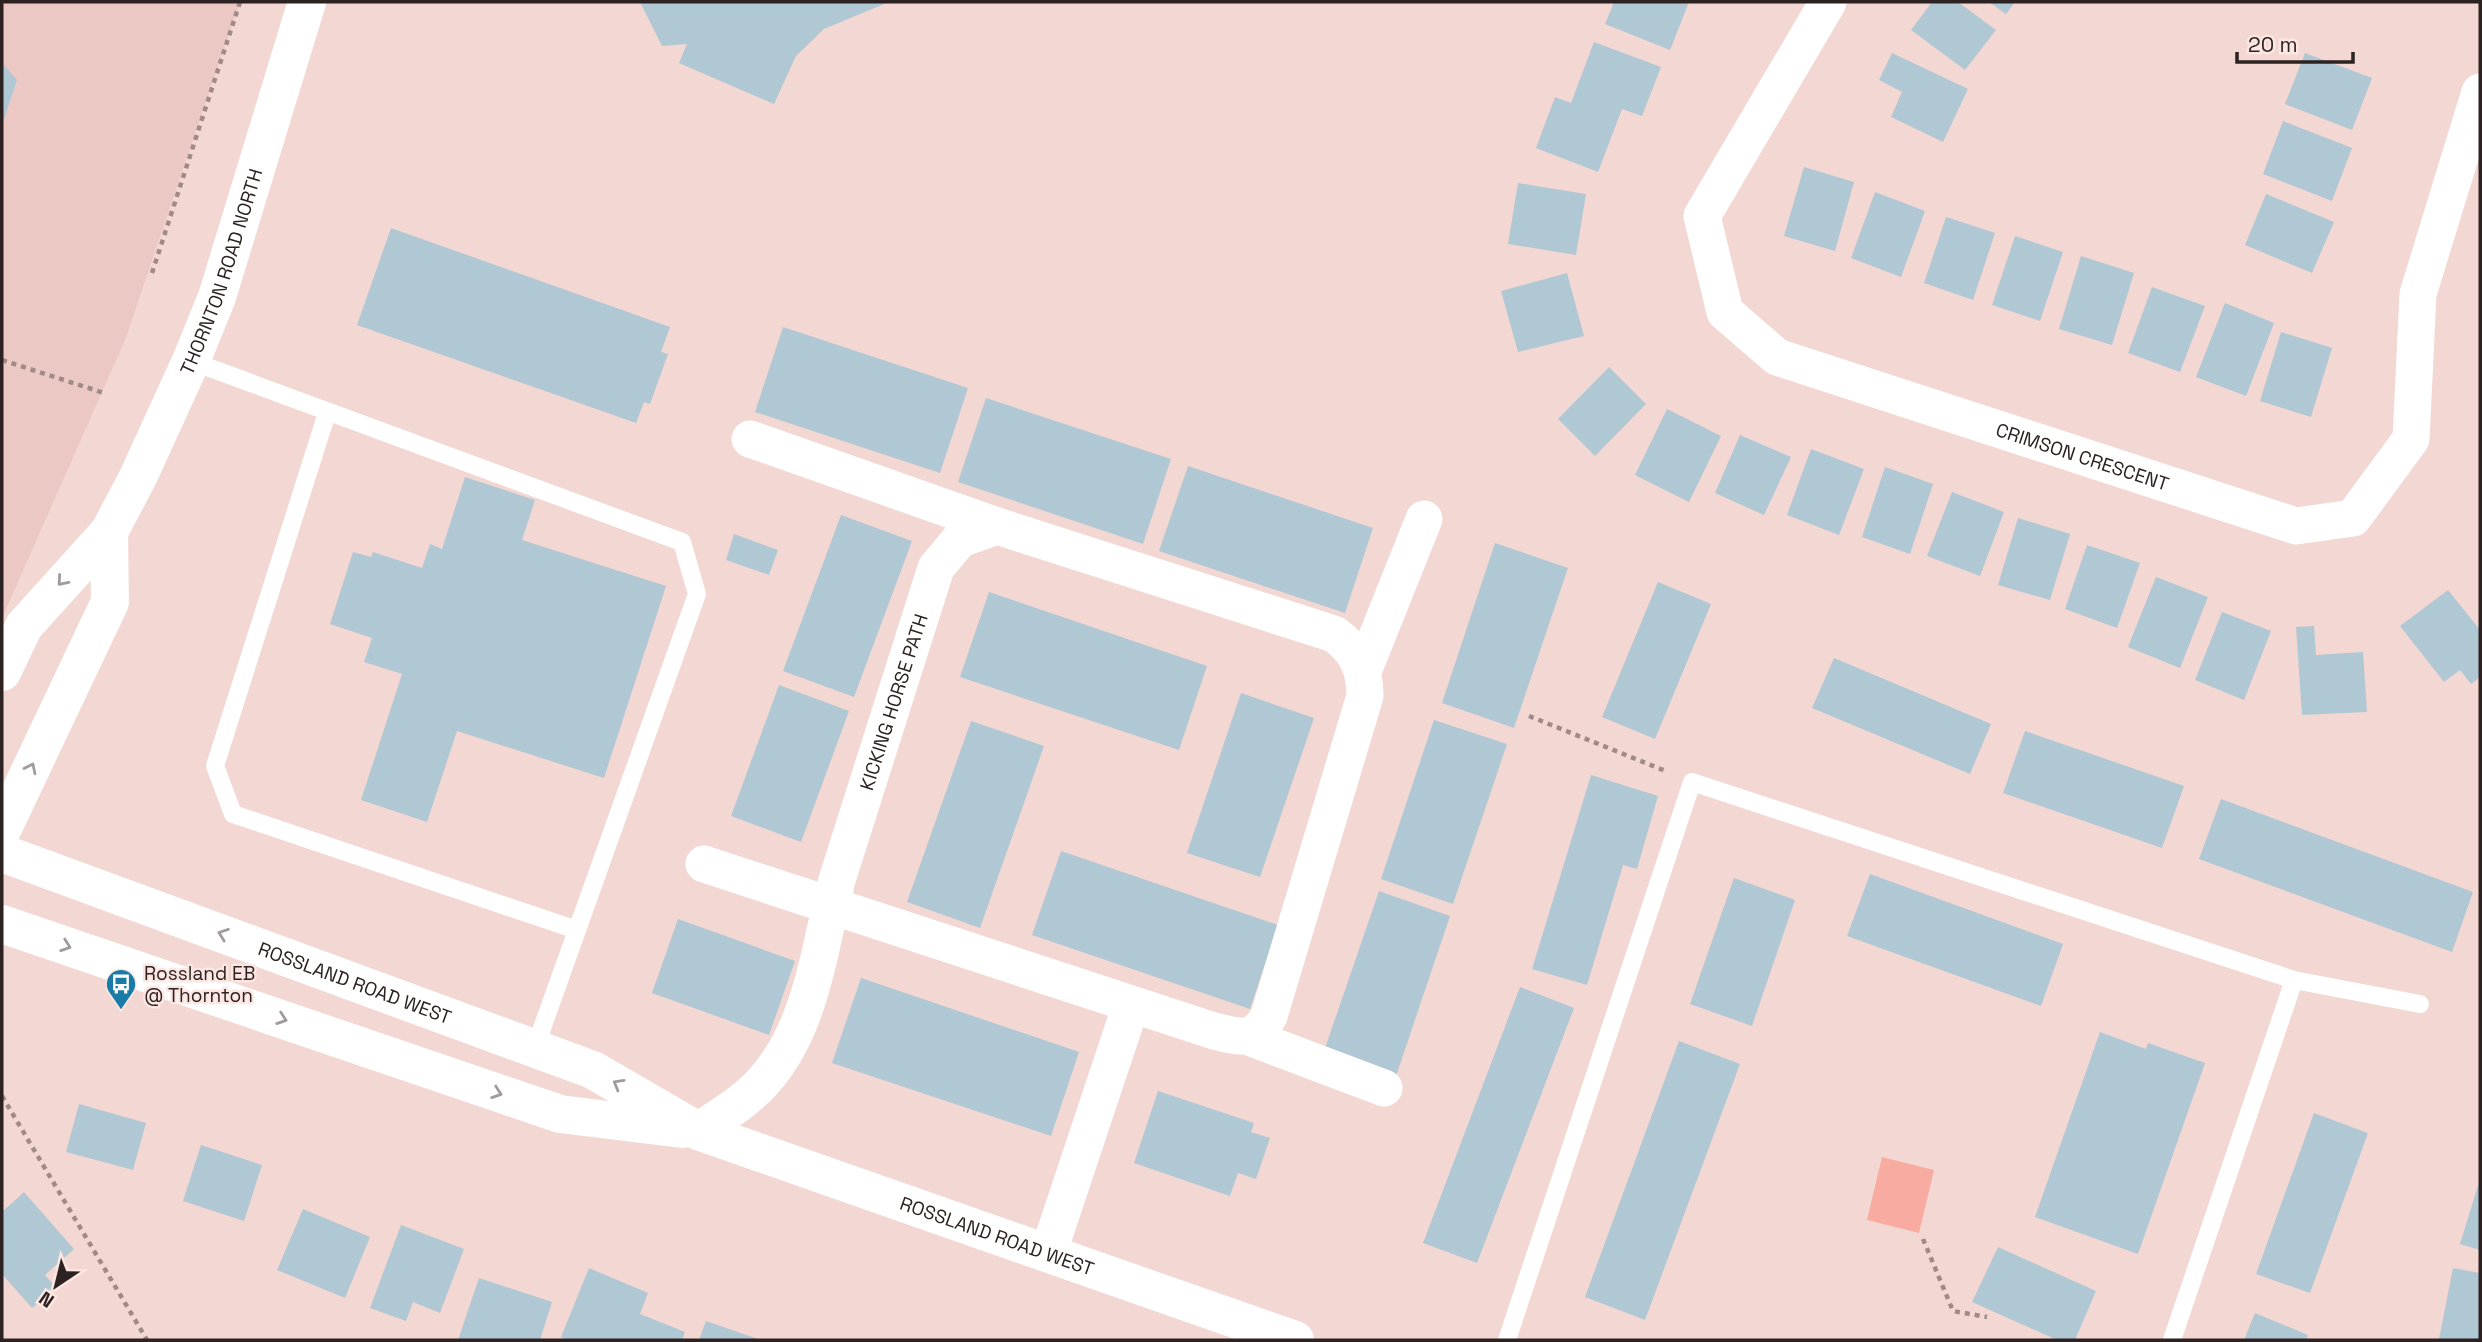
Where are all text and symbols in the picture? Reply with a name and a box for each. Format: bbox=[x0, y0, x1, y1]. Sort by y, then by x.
scale bar bbox=[2237, 21, 2352, 65]
text: 20 m bbox=[2248, 31, 2298, 58]
street label: THORNTON ROAD NORTH bbox=[174, 166, 268, 379]
street label: CRIMSON CRESCENT bbox=[1993, 417, 2172, 497]
one-way arrow bbox=[58, 573, 70, 586]
street label: KICKING HORSE PATH bbox=[854, 611, 934, 793]
one-way arrow bbox=[22, 763, 36, 775]
one-way arrow bbox=[217, 928, 229, 942]
street label: ROSSLAND ROAD WEST bbox=[255, 936, 455, 1030]
one-way arrow bbox=[60, 938, 72, 952]
place label: Rossland EB @ Thornton bbox=[144, 961, 255, 1008]
bus stop icon: Rossland EB @ Thornton bbox=[104, 967, 138, 1011]
one-way arrow bbox=[275, 1011, 287, 1025]
one-way arrow bbox=[613, 1080, 626, 1093]
one-way arrow bbox=[491, 1084, 503, 1099]
street label: ROSSLAND ROAD WEST bbox=[897, 1191, 1097, 1282]
north arrow bbox=[21, 1251, 91, 1321]
text: N bbox=[34, 1286, 59, 1313]

